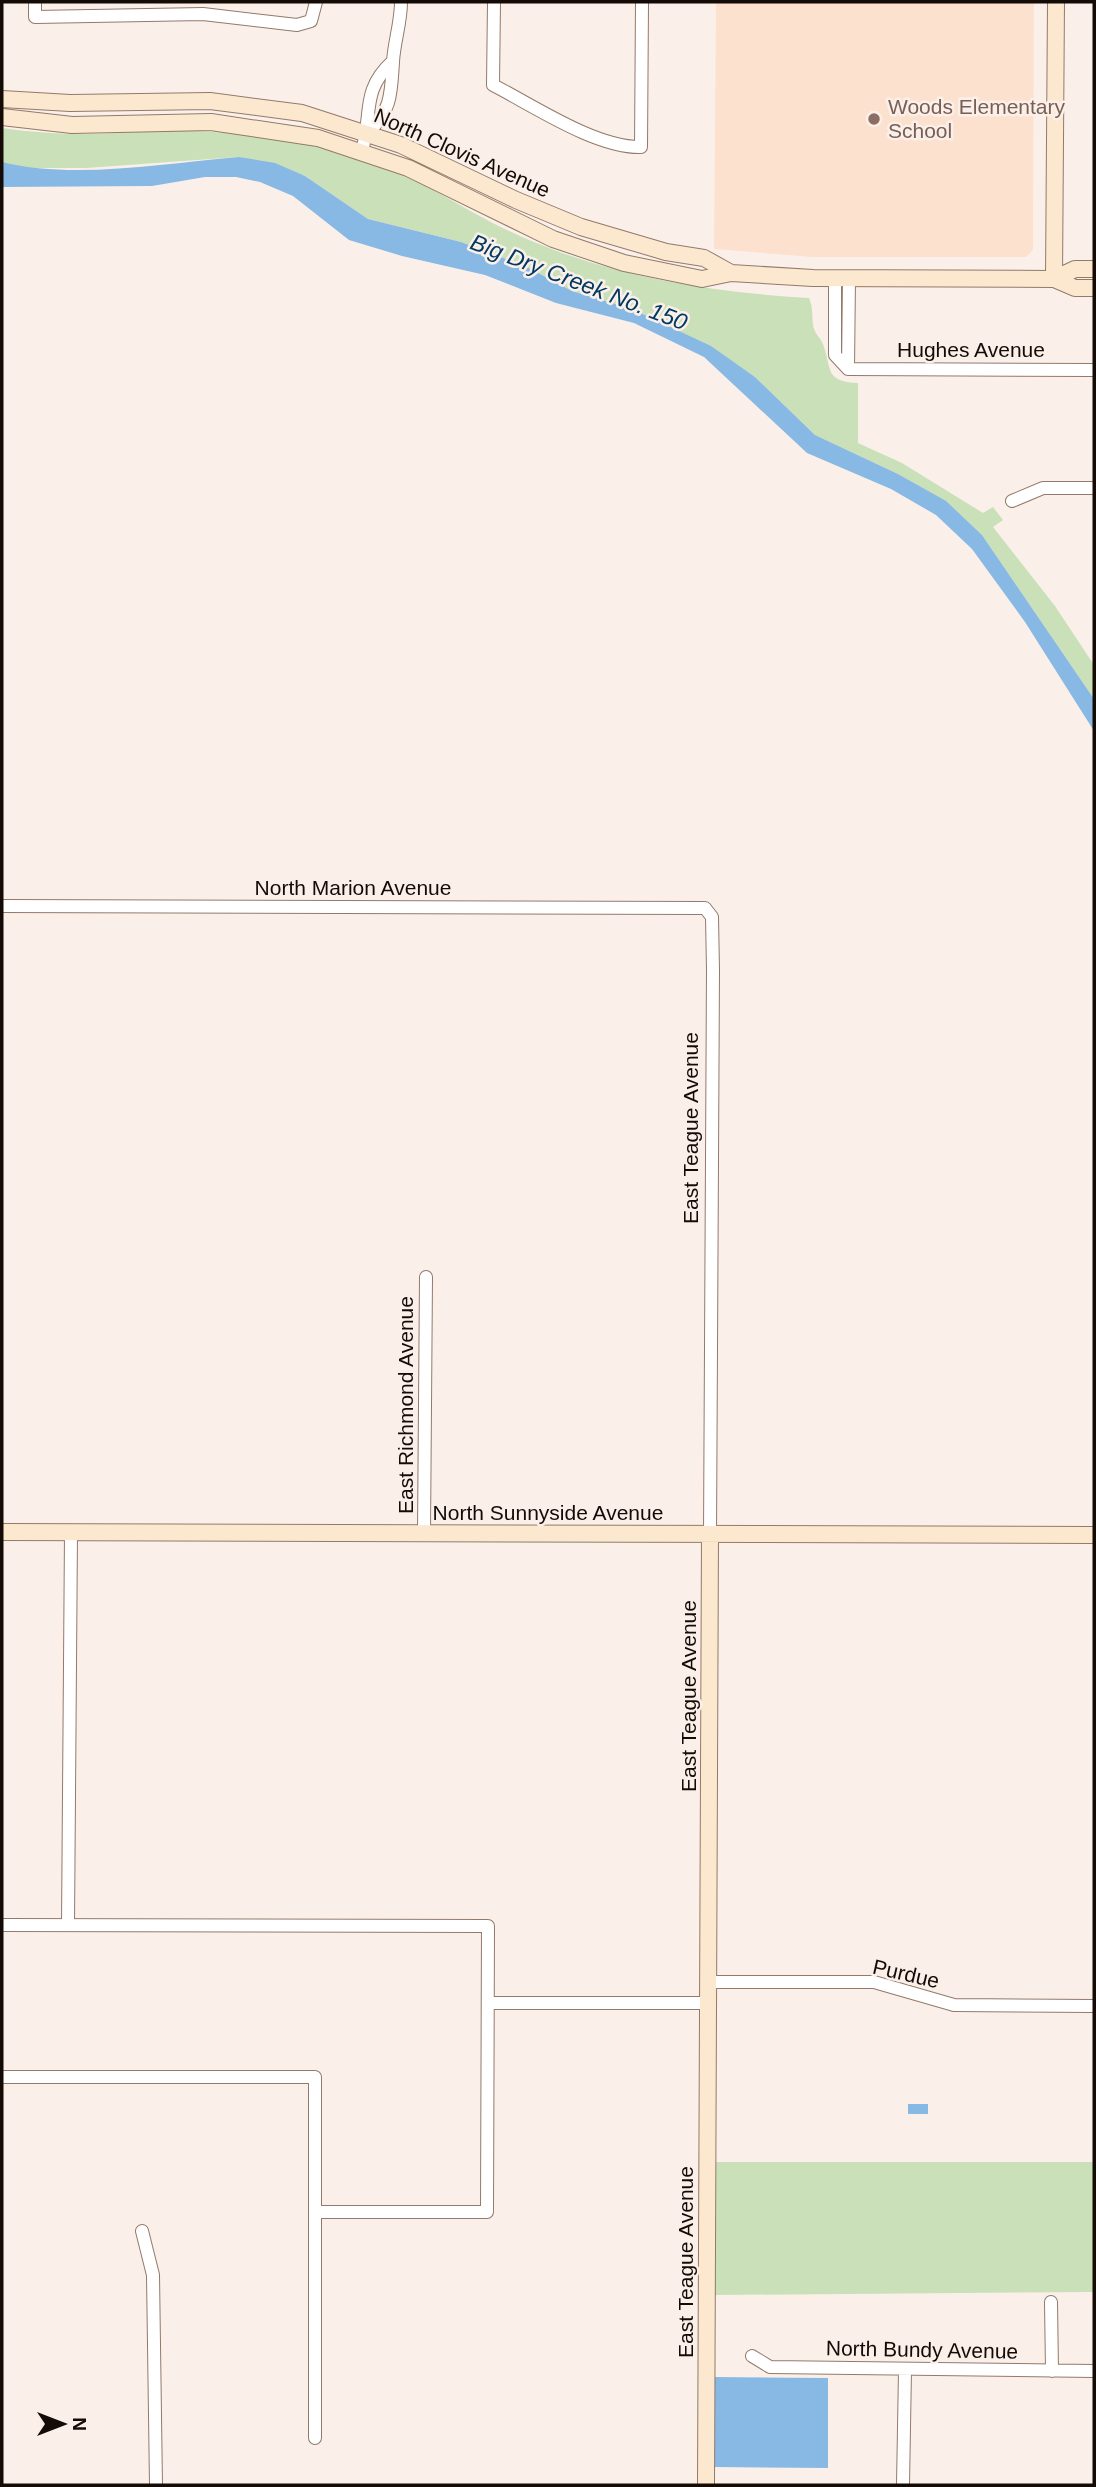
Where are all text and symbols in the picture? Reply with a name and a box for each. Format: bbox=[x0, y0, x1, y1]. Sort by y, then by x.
place label: Woods Elementary School bbox=[888, 95, 1066, 142]
street label: North Clovis Avenue bbox=[371, 103, 554, 202]
marker: Woods Elementary School bbox=[866, 111, 882, 127]
water label: Big Dry Creek No. 150 bbox=[467, 229, 691, 335]
street label: Hughes Avenue bbox=[897, 338, 1045, 361]
street label: North Marion Avenue bbox=[255, 876, 451, 899]
street label: East Teague Avenue bbox=[679, 1032, 702, 1224]
street label: East Richmond Avenue bbox=[394, 1296, 417, 1514]
street label: North Sunnyside Avenue bbox=[433, 1501, 663, 1524]
street label: East Teague Avenue bbox=[677, 1600, 700, 1792]
street label: Purdue bbox=[871, 1955, 942, 1992]
street label: East Teague Avenue bbox=[674, 2166, 697, 2358]
street label: North Bundy Avenue bbox=[826, 2336, 1018, 2363]
north arrow bbox=[28, 2389, 98, 2459]
text: N bbox=[69, 2417, 90, 2431]

